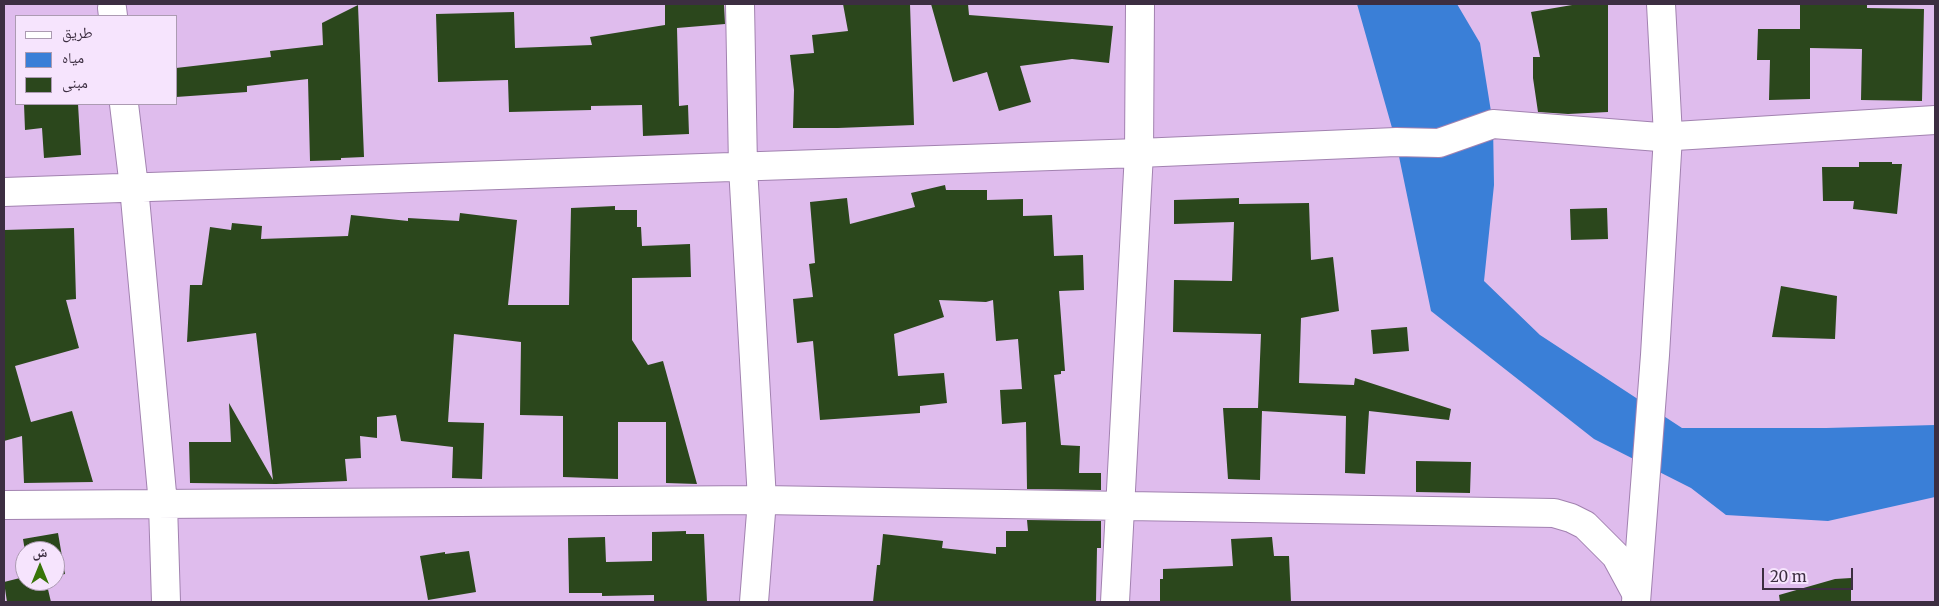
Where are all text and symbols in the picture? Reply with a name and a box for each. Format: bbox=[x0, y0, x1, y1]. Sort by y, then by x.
legend bbox=[15, 15, 178, 105]
text: طريق bbox=[62, 23, 93, 42]
text: مياه bbox=[62, 48, 84, 67]
text: مبنى bbox=[62, 73, 88, 92]
north arrow bbox=[15, 541, 65, 591]
text: ش bbox=[33, 543, 47, 561]
scale bar bbox=[1764, 558, 1855, 590]
text: 20 m bbox=[1770, 567, 1807, 586]

